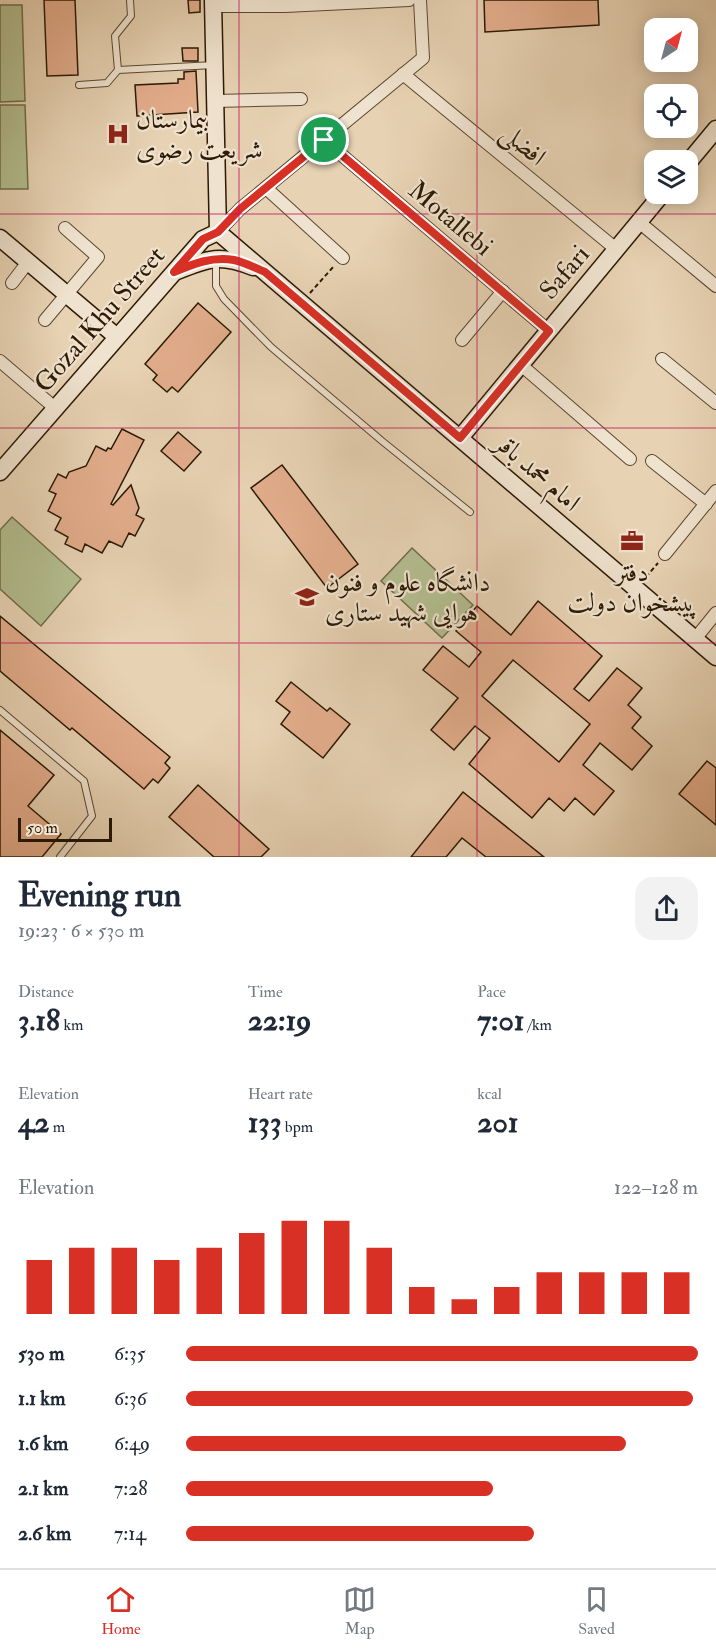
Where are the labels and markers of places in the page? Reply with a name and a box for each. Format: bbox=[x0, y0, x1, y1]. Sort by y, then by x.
place label: بیمارستان شریعت رضوی bbox=[136, 104, 263, 166]
pin bbox=[298, 114, 349, 165]
hospital icon: بیمارستان شریعت رضوی bbox=[105, 121, 131, 147]
office icon: دفتر پیشخوان دولت bbox=[619, 528, 645, 554]
place label: دفتر پیشخوان دولت bbox=[567, 557, 697, 620]
place label: دانشگاه علوم و فنون هوایی شهید ستاری bbox=[325, 566, 491, 629]
school or university icon: دانشگاه علوم و فنون هوایی شهید ستاری bbox=[294, 584, 320, 610]

